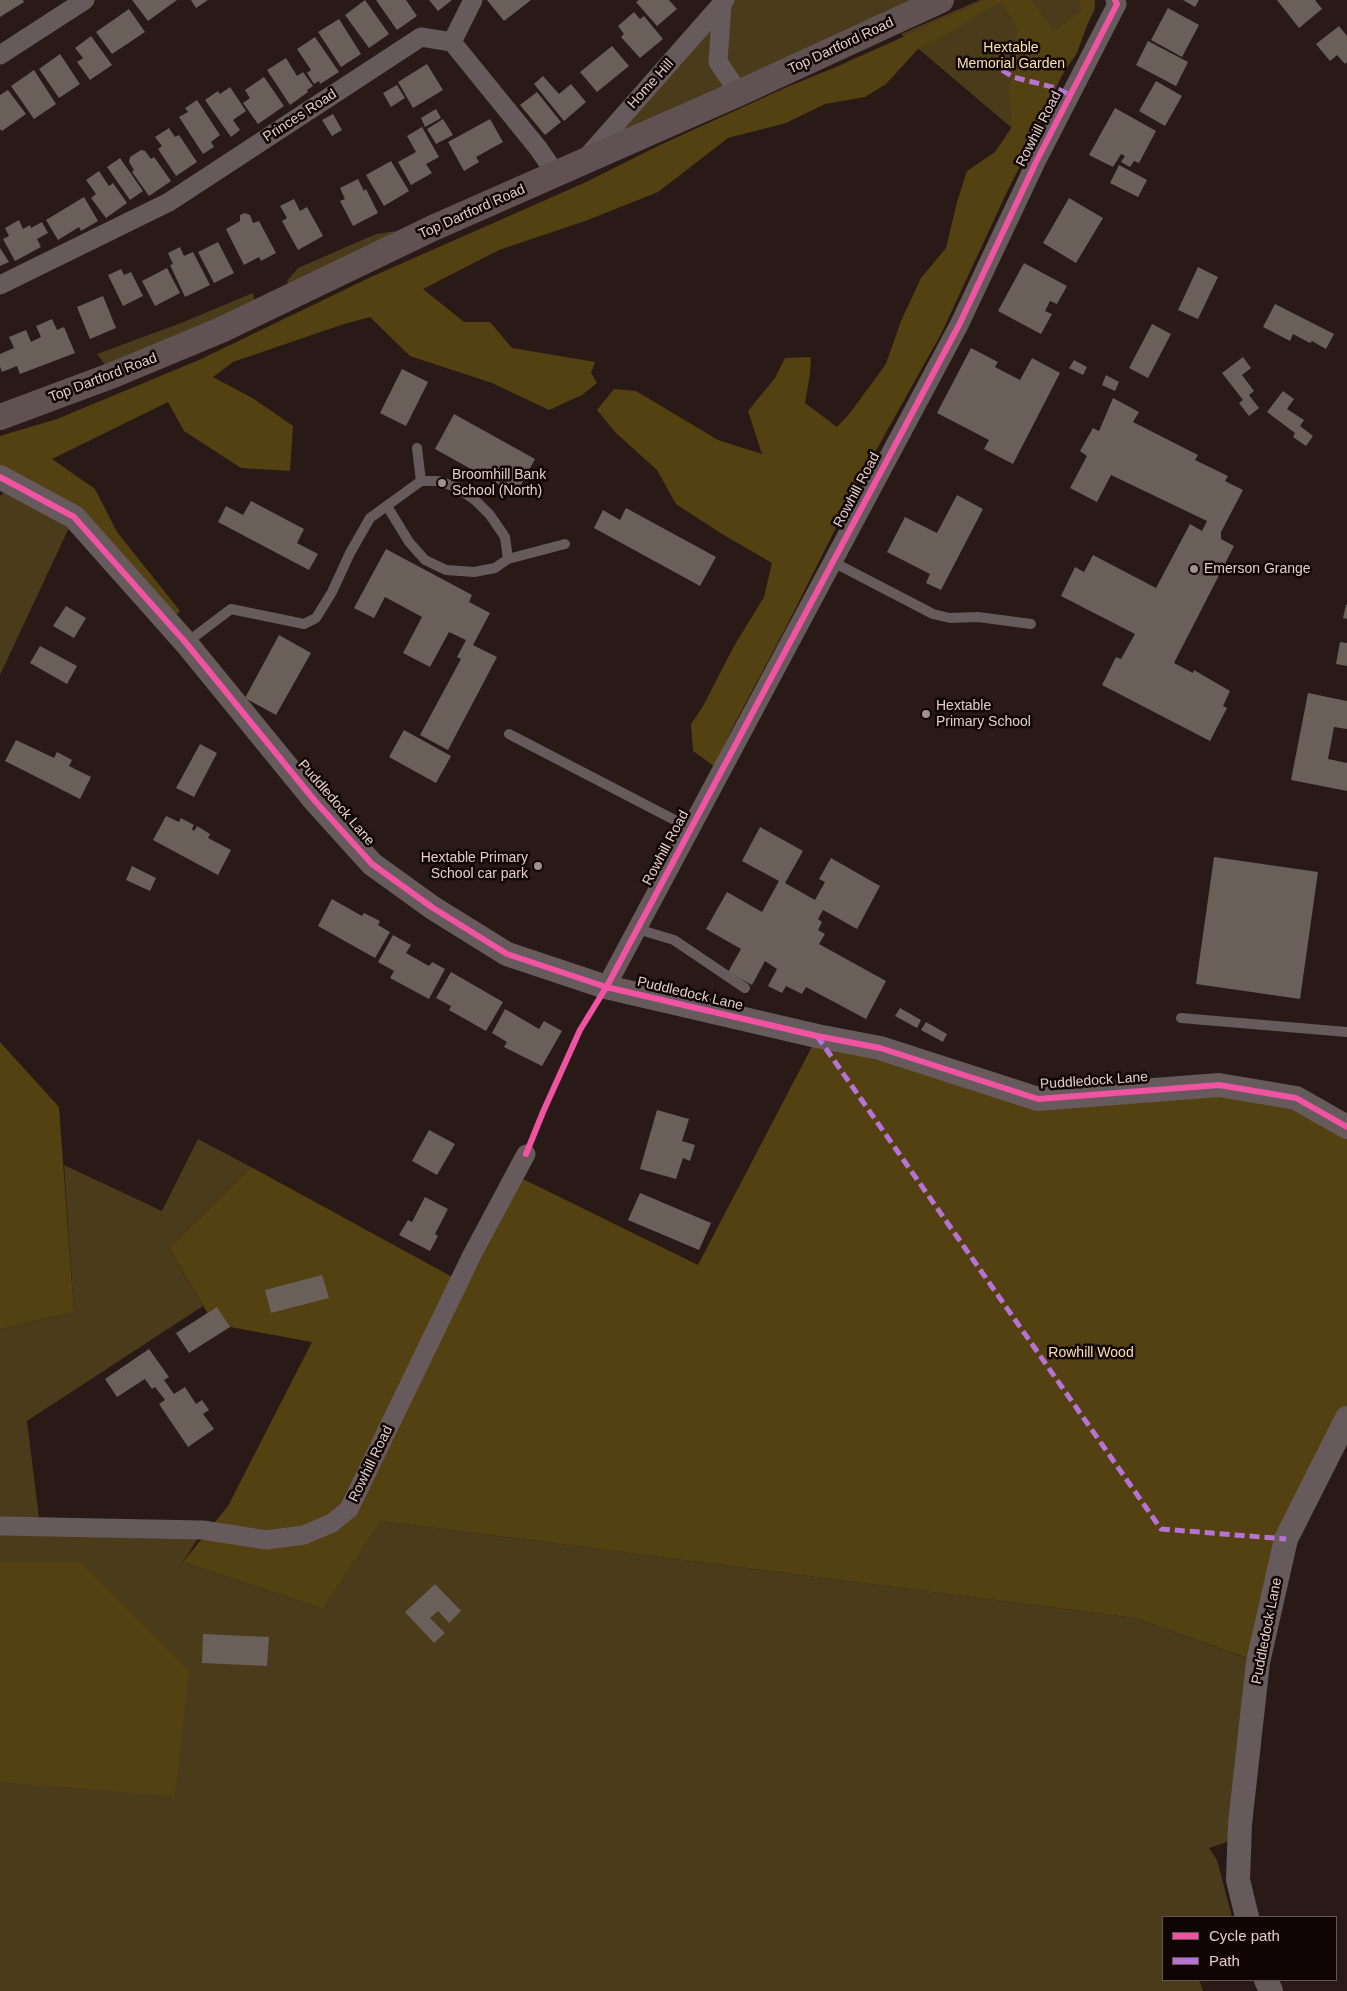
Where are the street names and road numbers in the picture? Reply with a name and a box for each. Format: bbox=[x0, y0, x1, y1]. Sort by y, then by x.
street label: Top Dartford Road bbox=[786, 14, 896, 78]
street label: Home Hill bbox=[624, 56, 678, 112]
street label: Princes Road bbox=[260, 86, 340, 146]
street label: Rowhill Road bbox=[1013, 88, 1065, 170]
street label: Top Dartford Road bbox=[416, 181, 528, 243]
street label: Top Dartford Road bbox=[47, 350, 159, 406]
street label: Rowhill Road bbox=[830, 450, 884, 530]
street label: Puddledock Lane bbox=[294, 757, 378, 849]
street label: Rowhill Road bbox=[639, 808, 693, 888]
street label: Puddledock Lane bbox=[635, 974, 745, 1014]
street label: Puddledock Lane bbox=[1039, 1069, 1149, 1093]
street label: Rowhill Road bbox=[345, 1423, 397, 1505]
street label: Puddledock Lane bbox=[1248, 1576, 1286, 1686]

